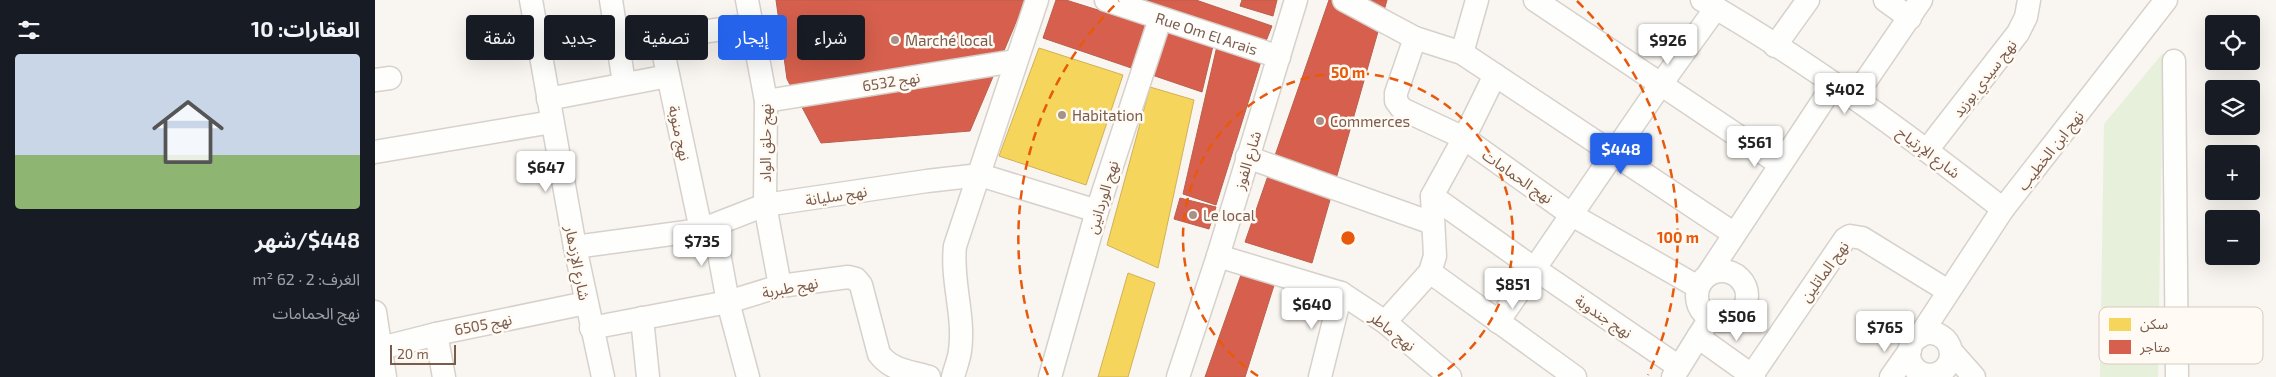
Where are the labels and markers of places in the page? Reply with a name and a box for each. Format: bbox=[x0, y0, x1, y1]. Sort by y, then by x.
pin: $926 bbox=[1638, 23, 1698, 66]
place label: Marché local bbox=[905, 31, 993, 49]
marker: Marché local bbox=[889, 34, 901, 46]
pin: $402 bbox=[1815, 72, 1875, 115]
place label: Habitation bbox=[1072, 106, 1143, 124]
marker: Habitation bbox=[1056, 109, 1068, 121]
place label: Commerces bbox=[1330, 112, 1410, 130]
marker: Commerces bbox=[1314, 115, 1326, 127]
pin: $561 bbox=[1725, 126, 1785, 168]
pin: $448 bbox=[1591, 132, 1651, 175]
pin: $647 bbox=[516, 150, 576, 193]
place label: Le local bbox=[1203, 206, 1256, 224]
marker: Le local bbox=[1187, 209, 1199, 221]
pin: $735 bbox=[672, 224, 732, 267]
centre of rings bbox=[1339, 229, 1357, 247]
pin: $851 bbox=[1483, 268, 1543, 310]
pin: $640 bbox=[1282, 288, 1342, 330]
pin: $506 bbox=[1707, 300, 1767, 342]
pin: $765 bbox=[1855, 310, 1915, 353]

